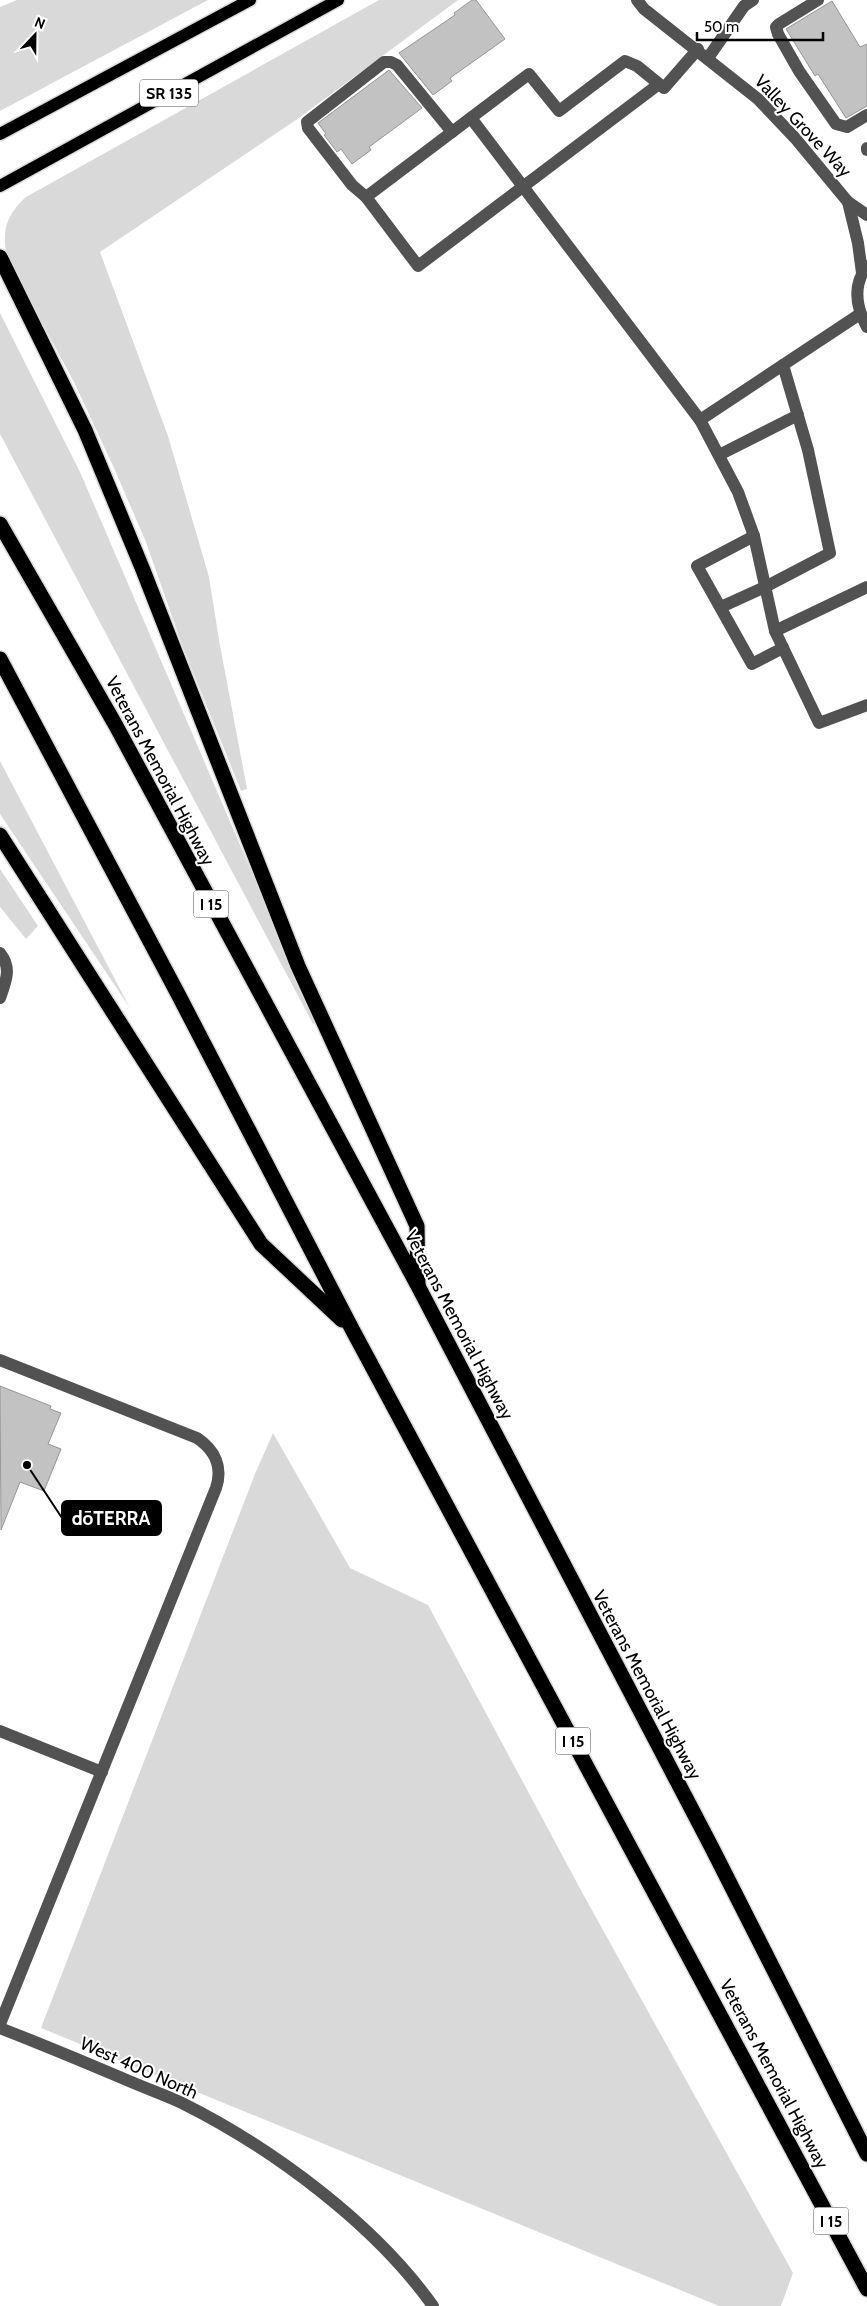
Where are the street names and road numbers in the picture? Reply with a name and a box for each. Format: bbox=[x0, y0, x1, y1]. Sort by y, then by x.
street label: Valley Grove Way bbox=[750, 70, 856, 182]
road number: SR 135 bbox=[140, 80, 198, 106]
street label: Veterans Memorial Highway bbox=[101, 673, 219, 869]
road number: I 15 bbox=[194, 891, 228, 918]
street label: Veterans Memorial Highway bbox=[400, 1227, 518, 1423]
street label: Veterans Memorial Highway bbox=[588, 1587, 706, 1783]
road number: I 15 bbox=[556, 1728, 590, 1754]
street label: Veterans Memorial Highway bbox=[715, 1976, 833, 2172]
street label: West 400 North bbox=[77, 2032, 201, 2104]
road number: I 15 bbox=[814, 2208, 848, 2234]

